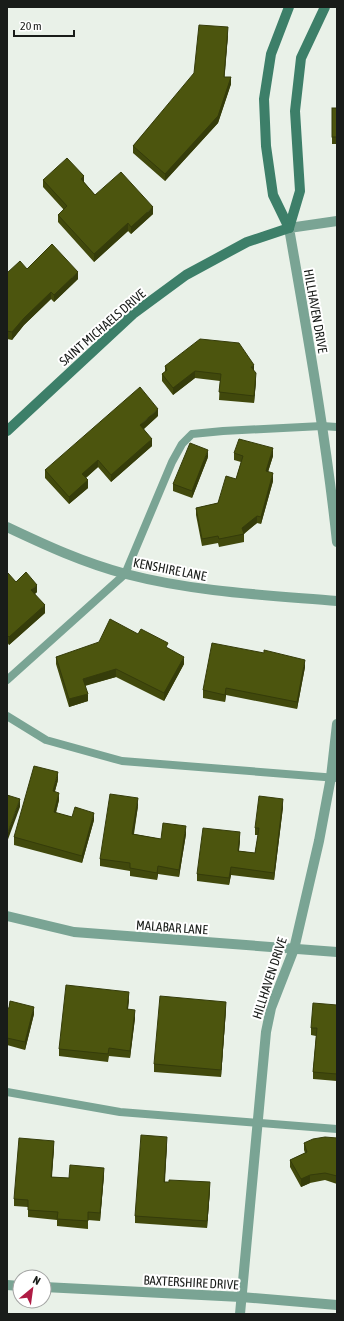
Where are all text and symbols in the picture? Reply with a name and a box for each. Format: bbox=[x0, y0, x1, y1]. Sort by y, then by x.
scale bar bbox=[14, 12, 74, 38]
text: 20 m bbox=[20, 19, 42, 33]
street label: HILLHAVEN DRIVE bbox=[301, 268, 330, 355]
street label: SAINT MICHAELS DRIVE bbox=[56, 286, 149, 369]
street label: KENSHIRE LANE bbox=[132, 555, 208, 584]
street label: MALABAR LANE bbox=[136, 918, 209, 938]
street label: HILLHAVEN DRIVE bbox=[249, 935, 290, 1021]
north arrow bbox=[12, 1269, 52, 1309]
text: N bbox=[31, 1273, 43, 1287]
street label: BAXTERSHIRE DRIVE bbox=[143, 1273, 239, 1293]

